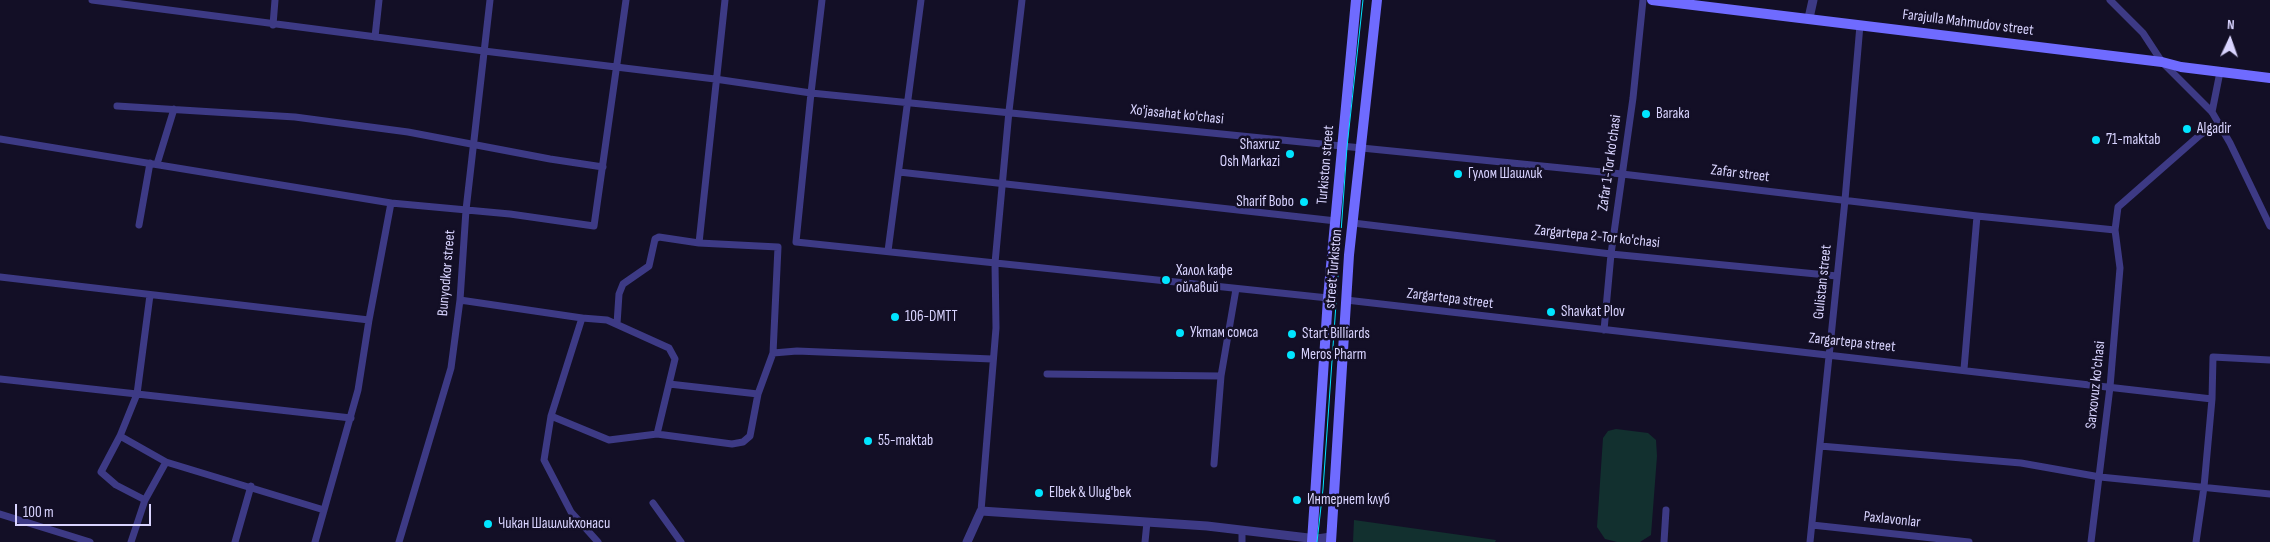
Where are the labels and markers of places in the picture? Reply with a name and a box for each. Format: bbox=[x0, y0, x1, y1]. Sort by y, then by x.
place label: Baraka bbox=[1656, 105, 1690, 123]
marker: Baraka bbox=[1640, 108, 1652, 120]
place label: Algadir bbox=[2197, 120, 2231, 138]
marker: Algadir bbox=[2181, 123, 2193, 135]
place label: 71-maktab bbox=[2106, 131, 2160, 149]
marker: 71-maktab bbox=[2090, 134, 2102, 146]
place label: Shaxruz Osh Markazi bbox=[1220, 136, 1280, 171]
marker: Shaxruz Osh Markazi bbox=[1284, 148, 1296, 160]
place label: Гулом Шашлик bbox=[1468, 165, 1542, 183]
marker: Гулом Шашлик bbox=[1452, 168, 1464, 180]
place label: Sharif Bobo bbox=[1236, 193, 1294, 211]
marker: Sharif Bobo bbox=[1298, 196, 1310, 208]
place label: Халол кафе ойлавий bbox=[1176, 262, 1233, 297]
marker: Халол кафе ойлавий bbox=[1160, 274, 1172, 286]
place label: Shavkat Plov bbox=[1561, 303, 1625, 321]
marker: Shavkat Plov bbox=[1545, 306, 1557, 318]
place label: 106-DMTT bbox=[905, 308, 958, 326]
marker: 106-DMTT bbox=[889, 311, 901, 323]
place label: Уктам сомса bbox=[1190, 324, 1258, 342]
place label: Start Billiards bbox=[1302, 325, 1370, 343]
marker: Уктам сомса bbox=[1174, 327, 1186, 339]
marker: Start Billiards bbox=[1286, 328, 1298, 340]
place label: Meros Pharm bbox=[1301, 346, 1366, 364]
marker: Meros Pharm bbox=[1285, 349, 1297, 361]
place label: 55-maktab bbox=[878, 432, 933, 450]
marker: 55-maktab bbox=[862, 435, 874, 447]
place label: Elbek & Ulug'bek bbox=[1049, 484, 1131, 502]
marker: Elbek & Ulug'bek bbox=[1033, 487, 1045, 499]
place label: Интернет клуб bbox=[1307, 491, 1390, 509]
marker: Интернет клуб bbox=[1291, 494, 1303, 506]
place label: Чикан Шашликхонаси bbox=[498, 515, 610, 533]
marker: Чикан Шашликхонаси bbox=[482, 518, 494, 530]

